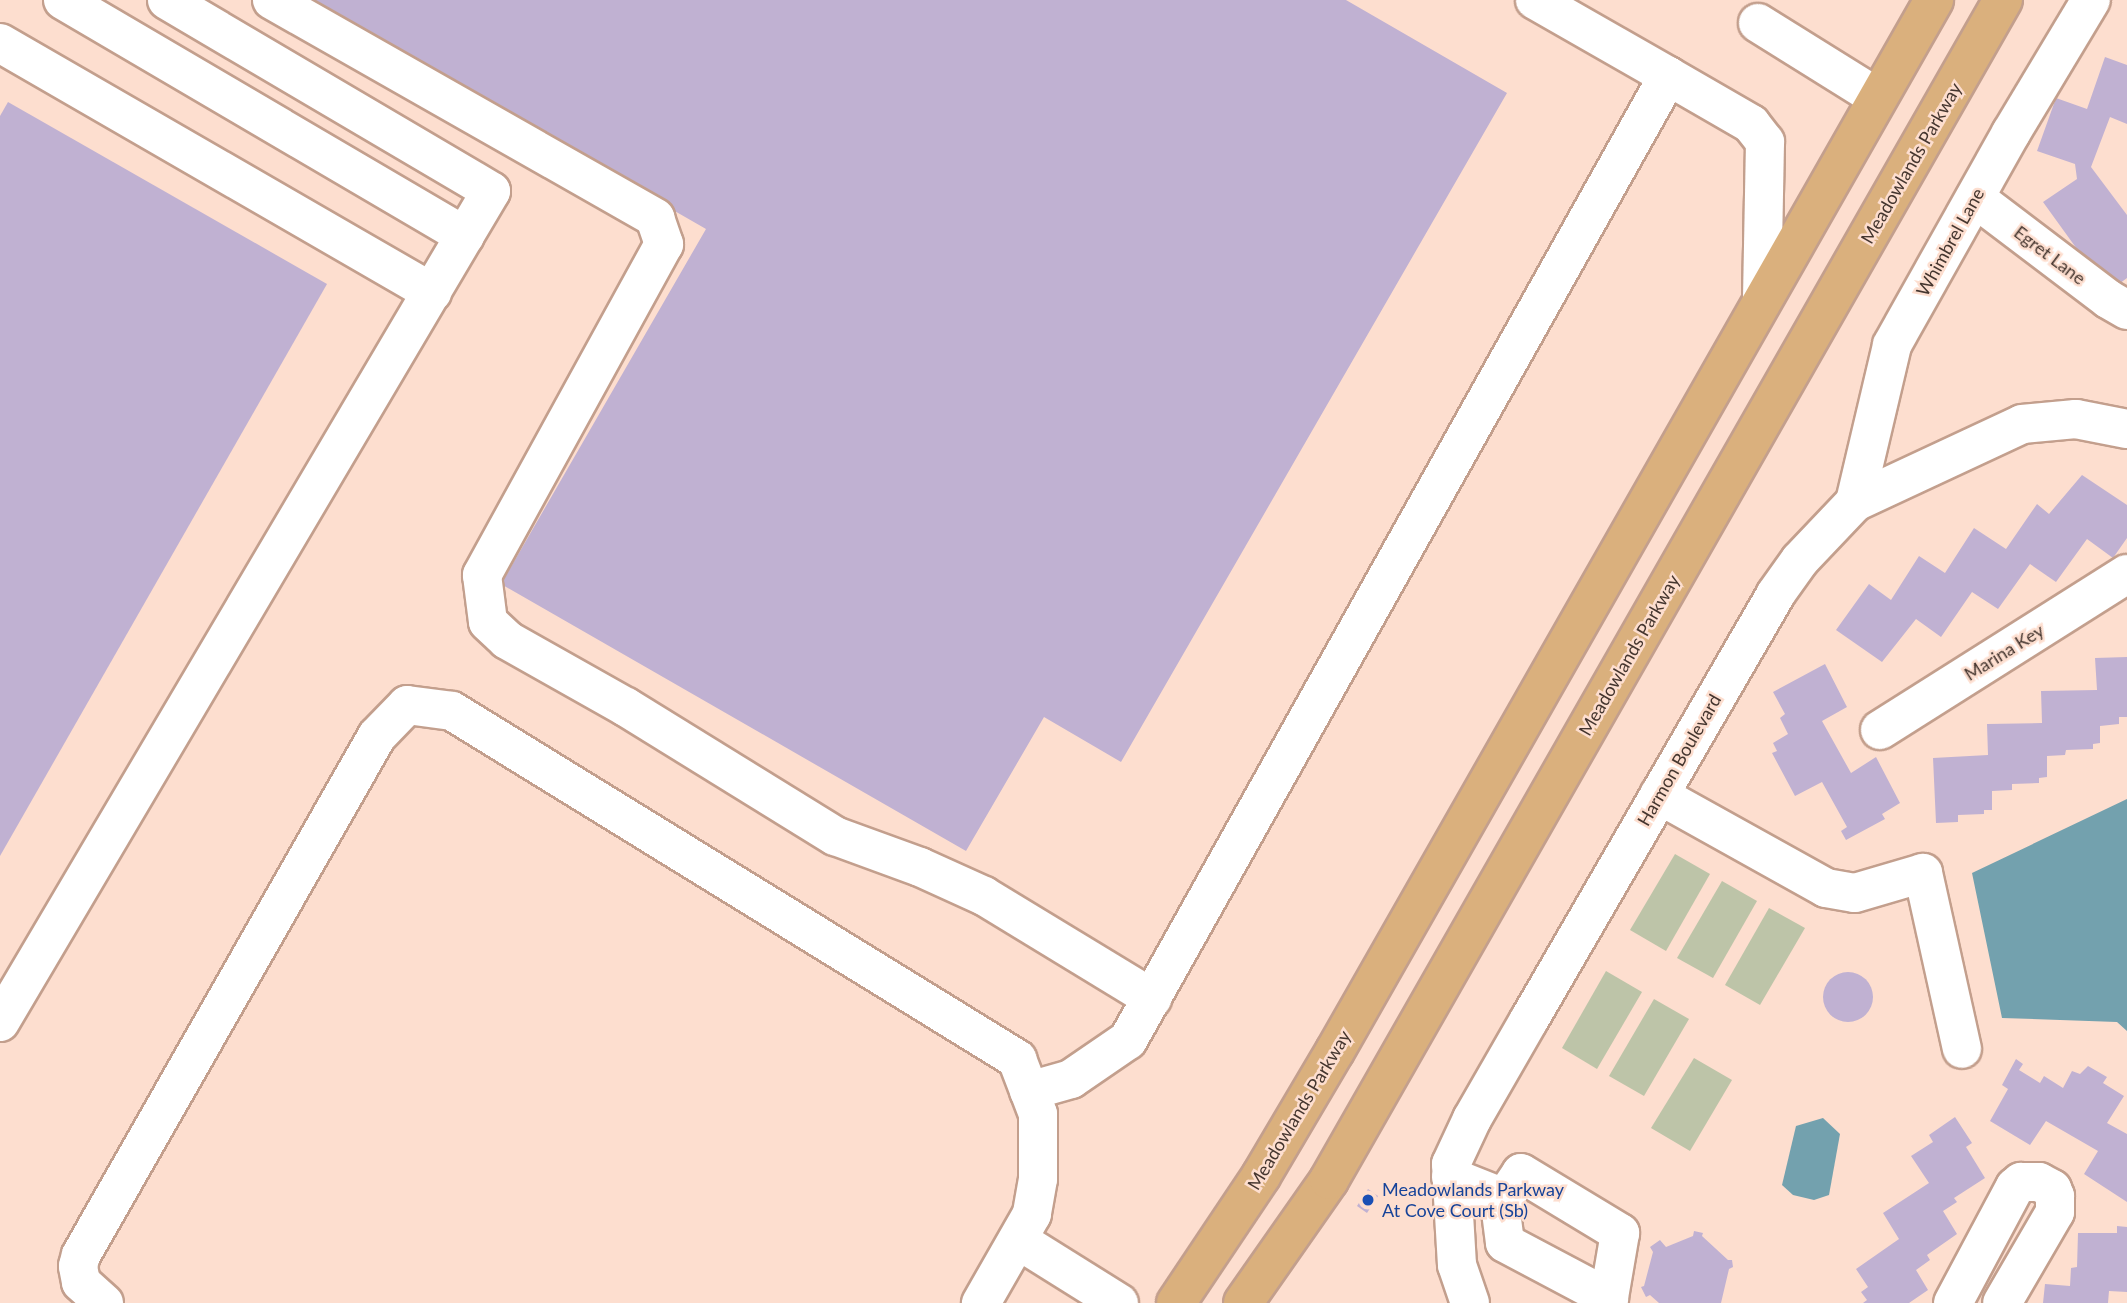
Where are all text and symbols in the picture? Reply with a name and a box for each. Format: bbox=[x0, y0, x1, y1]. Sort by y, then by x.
street label: Meadowlands Parkway bbox=[1856, 79, 1966, 247]
street label: Whimbrel Lane bbox=[1911, 184, 1989, 300]
street label: Egret Lane bbox=[2010, 221, 2090, 289]
street label: Meadowlands Parkway bbox=[1574, 571, 1684, 739]
street label: Marina Key bbox=[1960, 619, 2048, 685]
street label: Harmon Boulevard bbox=[1633, 690, 1725, 830]
street label: Meadowlands Parkway bbox=[1243, 1026, 1355, 1194]
place label: Meadowlands Parkway At Cove Court (Sb) bbox=[1382, 1179, 1564, 1222]
marker: Meadowlands Parkway At Cove Court (Sb) bbox=[1360, 1192, 1376, 1208]

